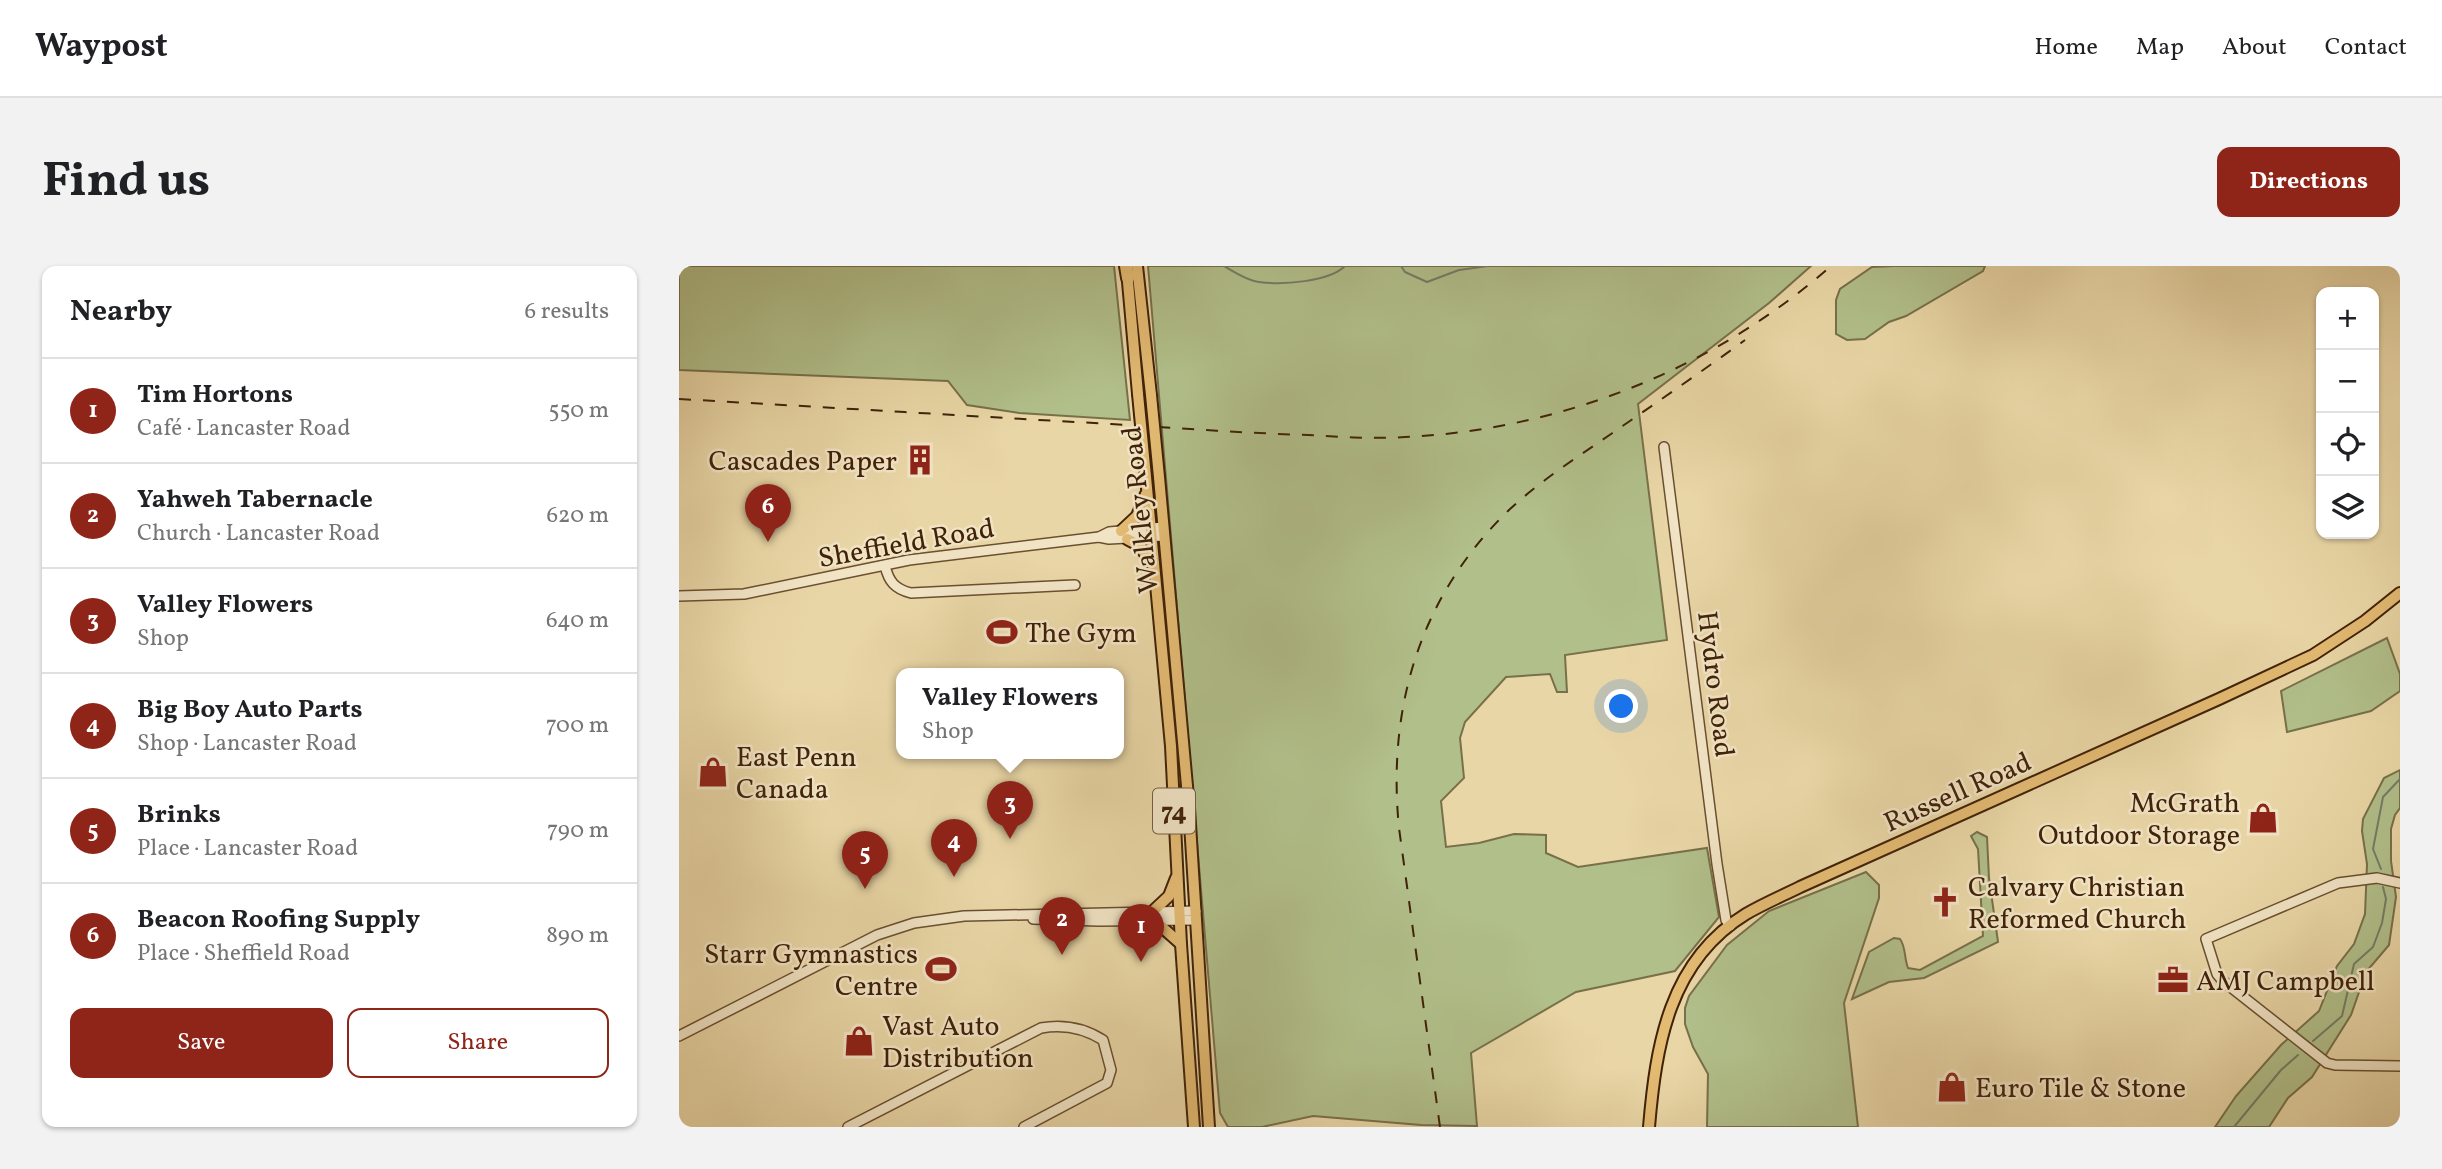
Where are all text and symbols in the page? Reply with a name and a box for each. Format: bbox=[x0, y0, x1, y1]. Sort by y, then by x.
text: Waypost bbox=[35, 25, 168, 71]
text: Home bbox=[2034, 31, 2098, 65]
text: Map bbox=[2136, 31, 2184, 65]
text: About bbox=[2222, 31, 2287, 65]
text: Contact bbox=[2325, 31, 2407, 65]
button: Directions bbox=[2217, 147, 2400, 217]
text: Find us bbox=[42, 148, 210, 217]
map controls bbox=[2316, 287, 2379, 539]
button: + bbox=[2316, 287, 2379, 350]
text: Nearby bbox=[70, 291, 172, 333]
text: 6 results bbox=[525, 296, 609, 328]
button: − bbox=[2316, 350, 2379, 413]
text: Tim Hortons bbox=[137, 377, 293, 413]
text: 1 bbox=[88, 395, 98, 427]
text: 550 m bbox=[549, 395, 609, 427]
text: Café · Lancaster Road bbox=[137, 413, 351, 445]
button: locate bbox=[2316, 413, 2379, 476]
street label: Walkley Road bbox=[1113, 424, 1170, 595]
place label: Cascades Paper bbox=[708, 443, 897, 482]
building icon: Cascades Paper bbox=[903, 443, 937, 477]
button: layers bbox=[2316, 476, 2379, 539]
text: Yahweh Tabernacle bbox=[137, 482, 373, 518]
pin: 6 bbox=[745, 484, 791, 542]
text: 2 bbox=[87, 500, 99, 532]
text: 620 m bbox=[546, 500, 609, 532]
street label: Sheffield Road bbox=[815, 510, 998, 579]
text: Church · Lancaster Road bbox=[137, 518, 380, 550]
text: Valley Flowers bbox=[137, 587, 313, 623]
text: 3 bbox=[87, 605, 99, 637]
text: 640 m bbox=[546, 605, 609, 637]
street label: Hydro Road bbox=[1686, 609, 1743, 760]
sports icon: The Gym bbox=[985, 615, 1019, 649]
place label: The Gym bbox=[1025, 615, 1137, 654]
text: Shop bbox=[137, 623, 189, 655]
popup bbox=[896, 668, 1124, 759]
text: Valley Flowers bbox=[922, 680, 1098, 716]
your location bbox=[1604, 689, 1638, 723]
text: Big Boy Auto Parts bbox=[137, 692, 363, 728]
text: 4 bbox=[86, 710, 100, 742]
text: 700 m bbox=[546, 710, 609, 742]
text: Shop bbox=[922, 716, 974, 748]
text: Shop · Lancaster Road bbox=[137, 728, 357, 760]
place label: East Penn Canada bbox=[736, 739, 857, 810]
street label: Russell Road bbox=[1878, 743, 2038, 843]
shop icon: East Penn Canada bbox=[696, 755, 730, 789]
pin: 3 bbox=[987, 781, 1033, 839]
place label: McGrath Outdoor Storage bbox=[2038, 785, 2240, 856]
road number: 74 bbox=[1153, 789, 1195, 834]
text: Brinks bbox=[137, 797, 221, 833]
shop icon: McGrath Outdoor Storage bbox=[2246, 801, 2280, 835]
text: 5 bbox=[87, 815, 99, 847]
text: 790 m bbox=[547, 815, 609, 847]
pin: 4 bbox=[931, 819, 977, 877]
pin: 5 bbox=[842, 831, 888, 889]
text: Place · Lancaster Road bbox=[137, 833, 358, 865]
place label: Calvary Christian Reformed Church bbox=[1968, 869, 2187, 940]
church icon: Calvary Christian Reformed Church bbox=[1928, 885, 1962, 919]
pin: 2 bbox=[1039, 897, 1085, 955]
text: Beacon Roofing Supply bbox=[137, 902, 420, 938]
pin: 1 bbox=[1118, 904, 1164, 962]
text: 6 bbox=[87, 920, 99, 952]
text: 890 m bbox=[546, 920, 609, 952]
place label: Starr Gymnastics Centre bbox=[704, 936, 918, 1007]
text: Place · Sheffield Road bbox=[137, 938, 350, 970]
sports icon: Starr Gymnastics Centre bbox=[924, 952, 958, 986]
office icon: AMJ Campbell bbox=[2156, 963, 2190, 997]
place label: AMJ Campbell bbox=[2196, 963, 2375, 1002]
button: Save bbox=[70, 1008, 333, 1078]
button: Share bbox=[347, 1008, 609, 1078]
place label: Vast Auto Distribution bbox=[882, 1008, 1034, 1079]
shop icon: Vast Auto Distribution bbox=[842, 1024, 876, 1058]
shop icon: Euro Tile & Stone bbox=[1935, 1070, 1969, 1104]
place label: Euro Tile & Stone bbox=[1975, 1070, 2186, 1109]

